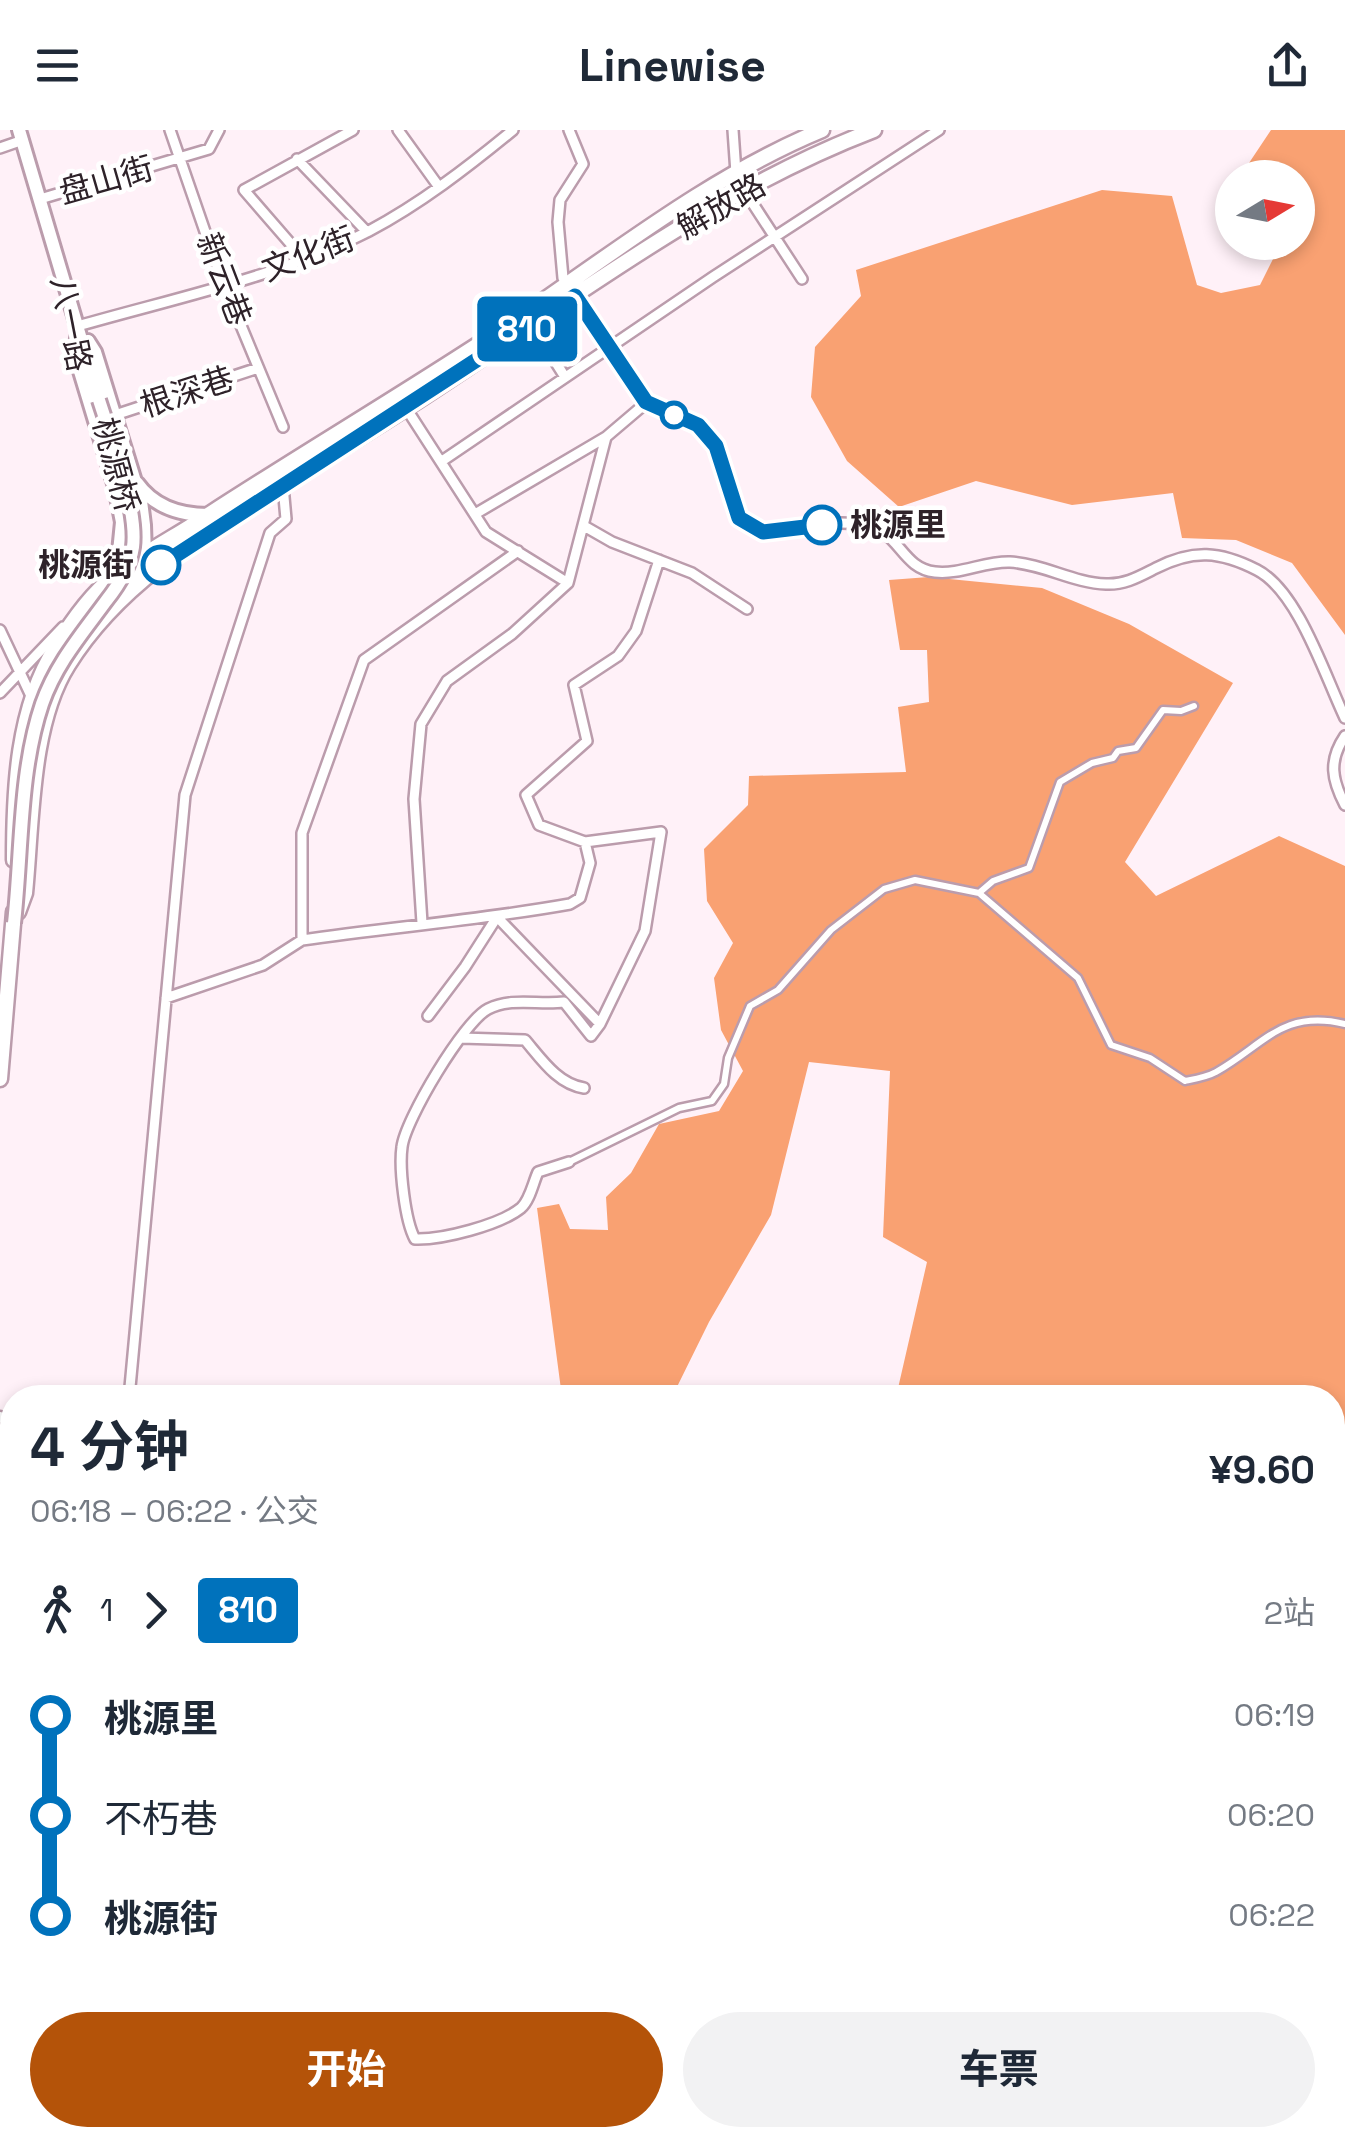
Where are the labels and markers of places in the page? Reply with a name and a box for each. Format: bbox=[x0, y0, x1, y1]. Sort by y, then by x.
unlabelled marker bbox=[661, 402, 687, 428]
place label: 桃源里 bbox=[850, 505, 946, 545]
marker: 桃源里 bbox=[803, 506, 841, 544]
place label: 桃源街 bbox=[38, 545, 134, 585]
marker: 桃源街 bbox=[142, 546, 180, 584]

